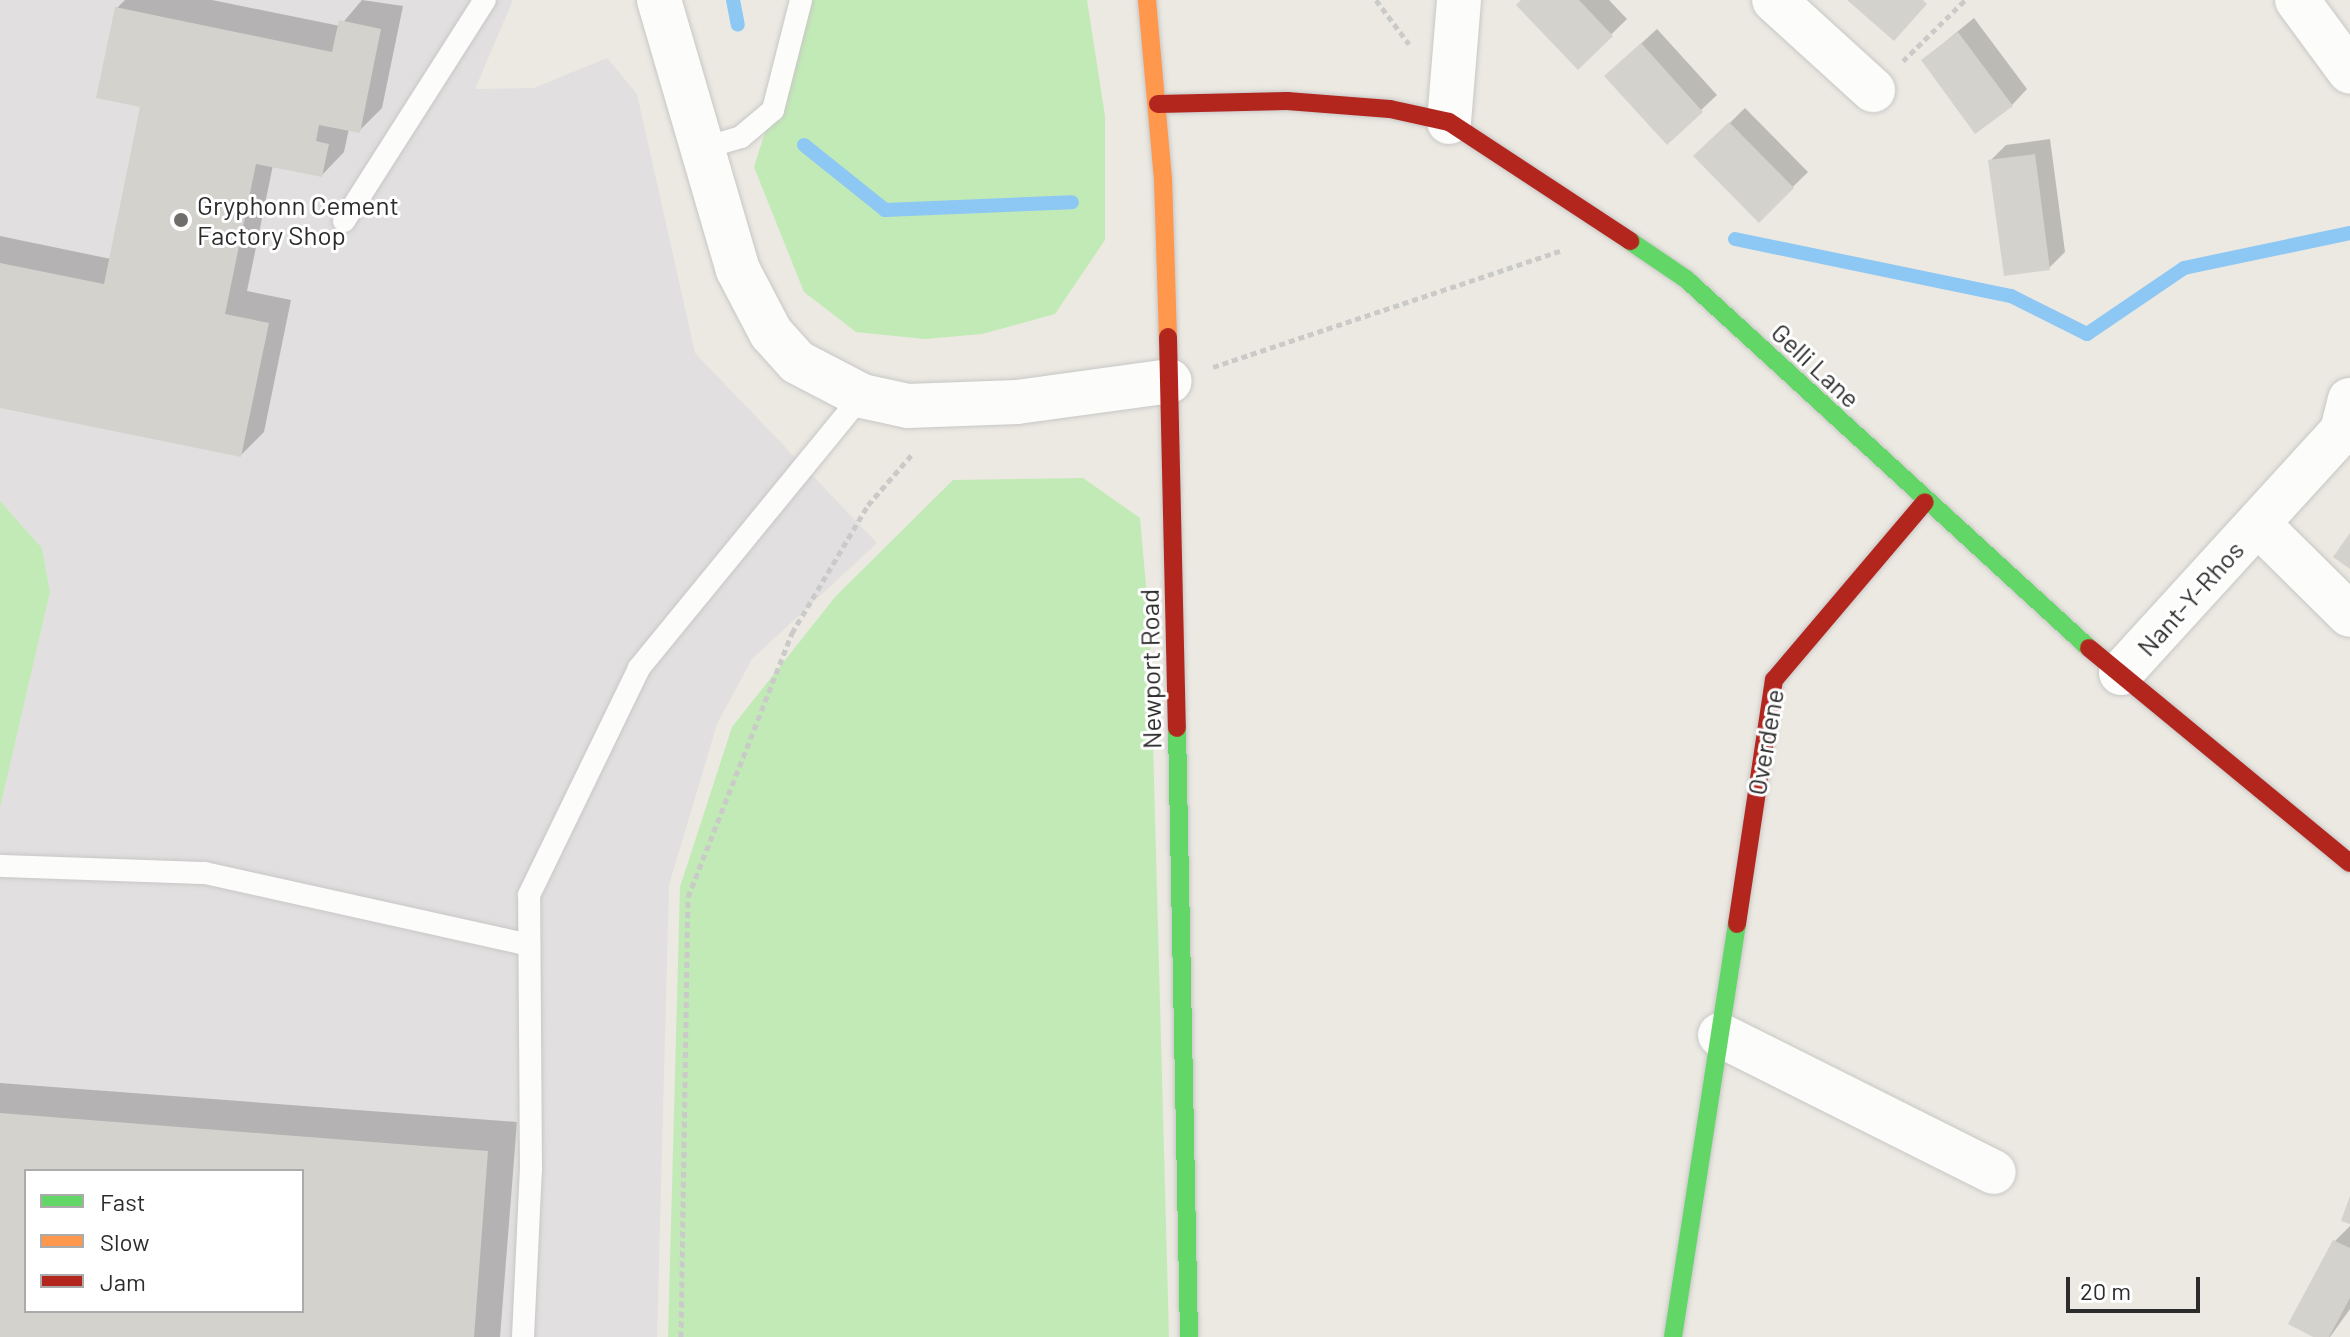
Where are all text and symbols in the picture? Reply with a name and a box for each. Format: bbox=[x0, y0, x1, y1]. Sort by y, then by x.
place label: Gryphonn Cement Factory Shop bbox=[197, 189, 399, 250]
marker: Gryphonn Cement Factory Shop bbox=[172, 211, 190, 229]
street label: Gelli Lane bbox=[1765, 316, 1867, 414]
street label: Nant-Y-Rhos bbox=[2130, 534, 2250, 662]
street label: Newport Road bbox=[1133, 589, 1167, 749]
street label: Overdene bbox=[1740, 687, 1790, 797]
legend bbox=[24, 1169, 304, 1313]
text: Fast bbox=[100, 1187, 145, 1216]
text: Slow bbox=[100, 1227, 149, 1256]
scale bar bbox=[2070, 1261, 2204, 1311]
text: Jam bbox=[100, 1267, 146, 1296]
text: 20 m bbox=[2080, 1276, 2131, 1305]

